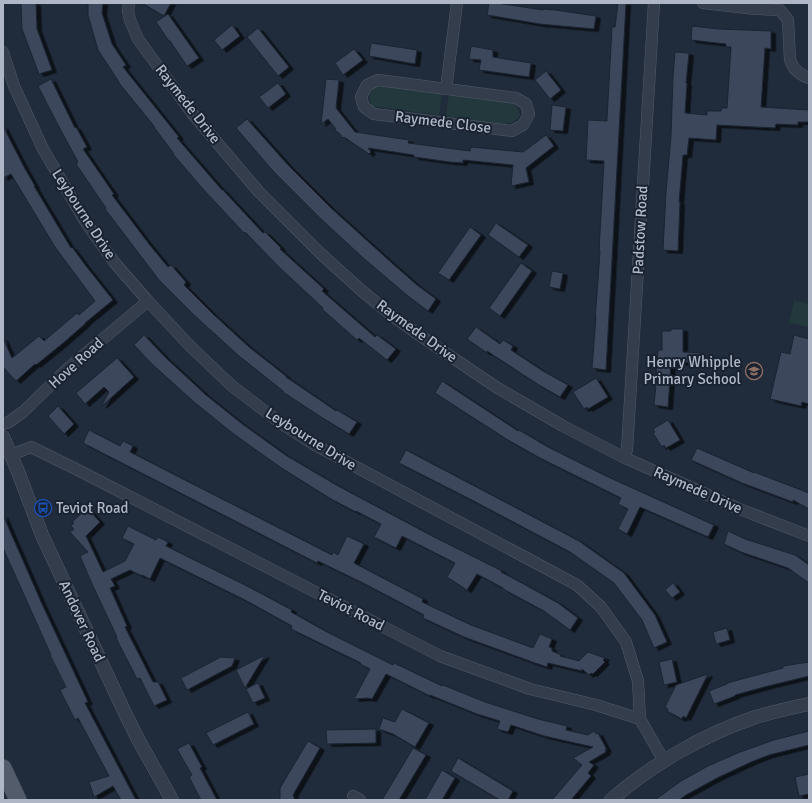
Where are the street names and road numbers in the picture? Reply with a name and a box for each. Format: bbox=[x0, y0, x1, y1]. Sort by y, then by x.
street label: Raymede Drive bbox=[152, 61, 224, 147]
street label: Raymede Close bbox=[394, 107, 492, 137]
street label: Leybourne Drive bbox=[48, 166, 120, 262]
street label: Padstow Road bbox=[629, 185, 651, 275]
street label: Raymede Drive bbox=[373, 296, 461, 366]
street label: Hove Road bbox=[45, 334, 107, 392]
street label: Leybourne Drive bbox=[262, 404, 360, 474]
street label: Raymede Drive bbox=[651, 462, 745, 518]
street label: Andover Road bbox=[55, 577, 109, 665]
street label: Teviot Road bbox=[315, 586, 387, 634]

